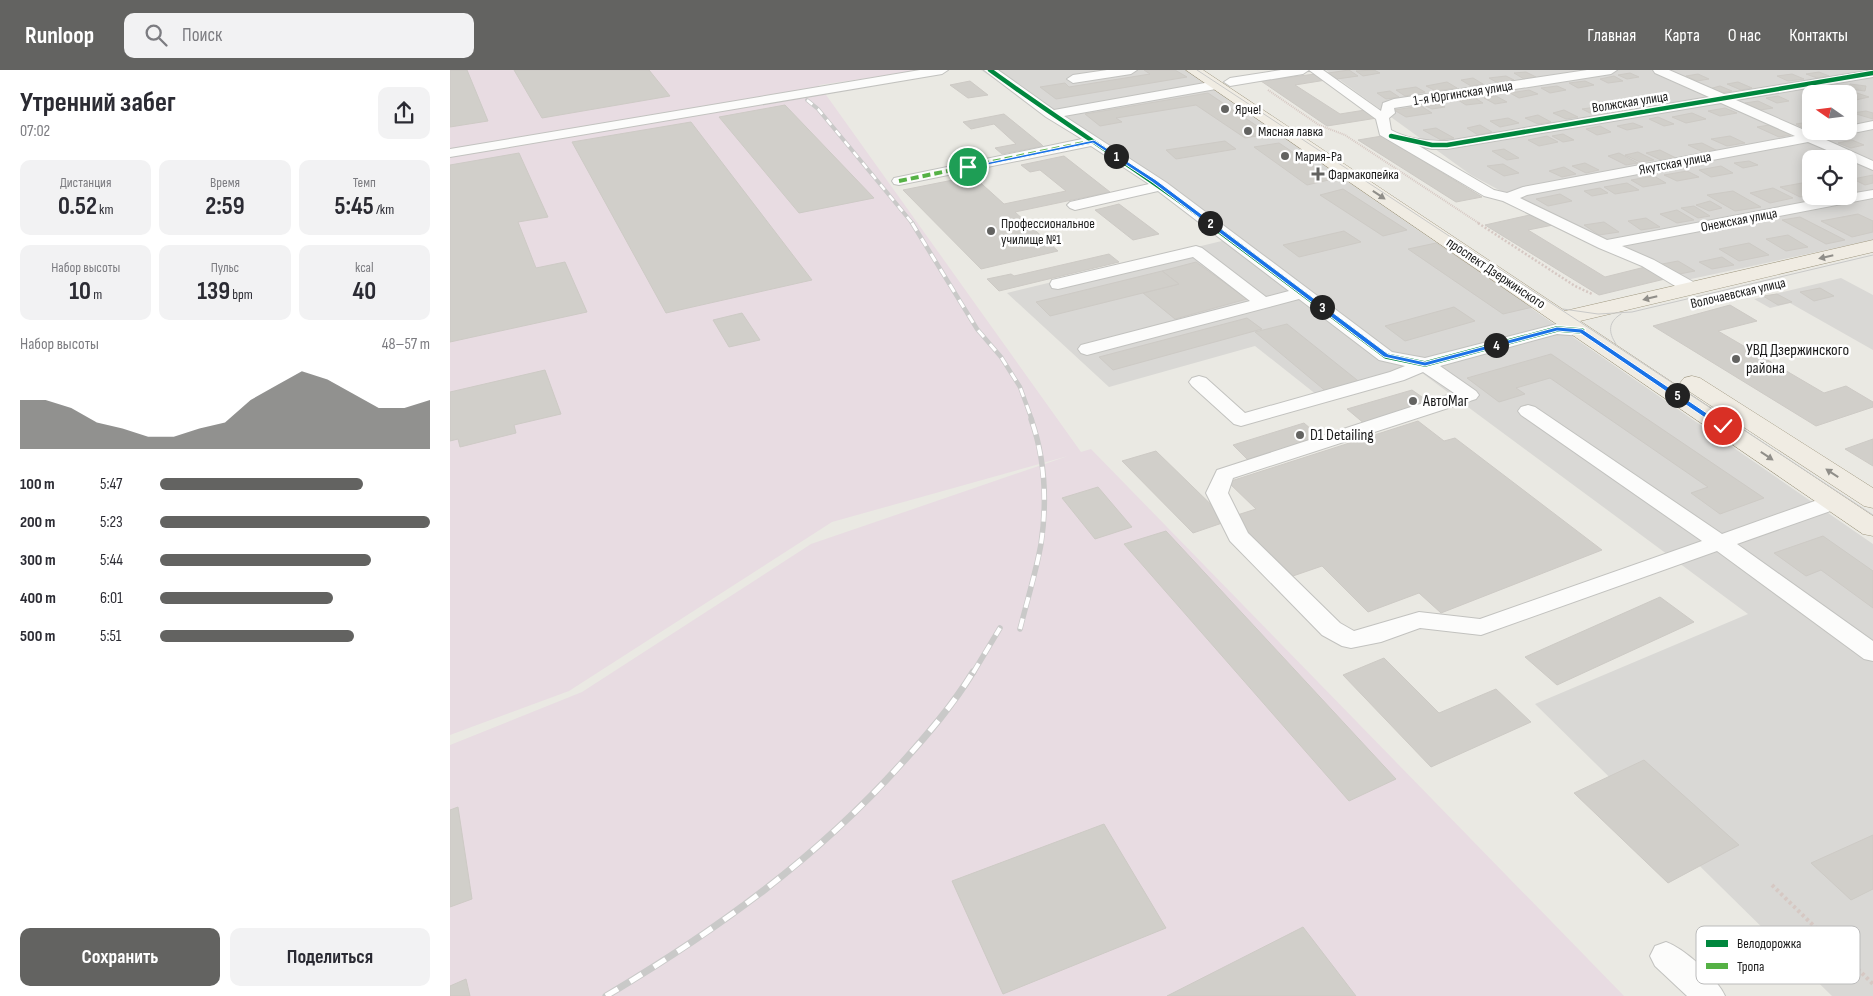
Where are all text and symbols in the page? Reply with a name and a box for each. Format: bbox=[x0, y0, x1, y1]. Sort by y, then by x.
search box bbox=[124, 13, 474, 58]
text: Runloop bbox=[25, 21, 94, 50]
icon: search bbox=[142, 21, 170, 49]
text: Поиск bbox=[182, 24, 222, 47]
text: Главная bbox=[1587, 25, 1636, 46]
text: Карта bbox=[1664, 25, 1700, 46]
text: О нас bbox=[1728, 25, 1761, 46]
text: Контакты bbox=[1789, 25, 1848, 46]
street label: 1-я Юргинская улица bbox=[1412, 77, 1514, 109]
north arrow bbox=[1802, 85, 1858, 140]
map controls bbox=[1802, 85, 1857, 205]
text: Утренний забег bbox=[20, 86, 176, 119]
button: share bbox=[378, 87, 430, 139]
street label: Волжская улица bbox=[1591, 88, 1669, 116]
place label: Ярче! bbox=[1235, 101, 1261, 118]
marker: Ярче! bbox=[1219, 103, 1231, 115]
text: 07:02 bbox=[20, 122, 50, 141]
place label: Мясная лавка bbox=[1258, 123, 1323, 140]
marker: Мясная лавка bbox=[1242, 125, 1254, 137]
pin: 1 bbox=[1104, 144, 1128, 168]
pin bbox=[947, 146, 989, 188]
text: 1 bbox=[1114, 148, 1119, 165]
place label: Мария-Ра bbox=[1295, 148, 1342, 165]
street label: Якутская улица bbox=[1637, 148, 1713, 178]
marker: Мария-Ра bbox=[1279, 150, 1291, 162]
button: locate bbox=[1802, 150, 1857, 205]
icon: arrive bbox=[954, 153, 982, 181]
place label: Фармакопейка bbox=[1328, 166, 1399, 183]
marker: Фармакопейка bbox=[1312, 168, 1324, 180]
text: Дистанция bbox=[60, 174, 111, 191]
text: Время bbox=[210, 174, 240, 191]
text: Темп bbox=[353, 174, 376, 191]
one-way arrow bbox=[1372, 190, 1386, 199]
text: 0.52 bbox=[58, 191, 97, 222]
text: 2:59 bbox=[205, 191, 245, 222]
text: 5:45 bbox=[335, 191, 374, 222]
text: km bbox=[97, 201, 113, 218]
text: /km bbox=[374, 201, 394, 218]
street label: Онежская улица bbox=[1699, 204, 1779, 236]
pin: 2 bbox=[1198, 210, 1222, 236]
place label: Профессиональное училище №1 bbox=[1001, 215, 1095, 248]
text: 2 bbox=[1207, 215, 1214, 232]
marker: Профессиональное училище №1 bbox=[985, 225, 997, 237]
street label: проспект Дзержинского bbox=[1443, 234, 1549, 313]
one-way arrow bbox=[1818, 253, 1833, 261]
text: Набор высоты bbox=[51, 259, 120, 276]
text: Пульс bbox=[211, 259, 239, 276]
text: kcal bbox=[355, 259, 374, 276]
street label: Волочаевская улица bbox=[1689, 274, 1787, 312]
text: 10 bbox=[69, 276, 91, 307]
text: 139 bbox=[197, 276, 230, 307]
text: 40 bbox=[353, 276, 376, 307]
text: m bbox=[91, 286, 102, 303]
text: bpm bbox=[230, 286, 253, 303]
pin: 3 bbox=[1310, 294, 1334, 320]
one-way arrow bbox=[1643, 294, 1658, 302]
text: 3 bbox=[1319, 299, 1326, 316]
pin: 4 bbox=[1484, 332, 1508, 358]
text: Набор высоты bbox=[20, 335, 99, 354]
text: 48–57 m bbox=[382, 335, 430, 354]
text: 4 bbox=[1493, 337, 1500, 354]
place label: УВД Дзержинского района bbox=[1746, 341, 1849, 378]
marker: УВД Дзержинского района bbox=[1730, 353, 1742, 365]
pin: 5 bbox=[1664, 382, 1690, 408]
text: 5 bbox=[1674, 387, 1681, 404]
place label: АвтоМаг bbox=[1422, 392, 1469, 411]
marker: АвтоМаг bbox=[1407, 395, 1419, 407]
pin bbox=[1702, 405, 1744, 447]
icon: check bbox=[1709, 412, 1737, 440]
place label: D1 Detailing bbox=[1310, 426, 1374, 445]
marker: D1 Detailing bbox=[1294, 429, 1306, 441]
one-way arrow bbox=[1761, 451, 1774, 461]
one-way arrow bbox=[1825, 469, 1839, 478]
text: 100 m bbox=[20, 475, 55, 494]
text: 5:47 bbox=[100, 475, 122, 494]
text: 200 m bbox=[20, 513, 55, 532]
text: 5:23 bbox=[100, 513, 123, 532]
text: 300 m bbox=[20, 551, 56, 570]
text: 5:44 bbox=[100, 551, 123, 570]
text: 400 m bbox=[20, 589, 56, 608]
text: 6:01 bbox=[100, 589, 123, 608]
text: 500 m bbox=[20, 627, 55, 646]
text: 5:51 bbox=[100, 627, 121, 646]
legend bbox=[1696, 926, 1860, 984]
button: Сохранить bbox=[20, 928, 220, 986]
button: Поделиться bbox=[230, 928, 430, 986]
text: Велодорожка bbox=[1737, 935, 1801, 952]
text: Тропа bbox=[1737, 958, 1764, 975]

